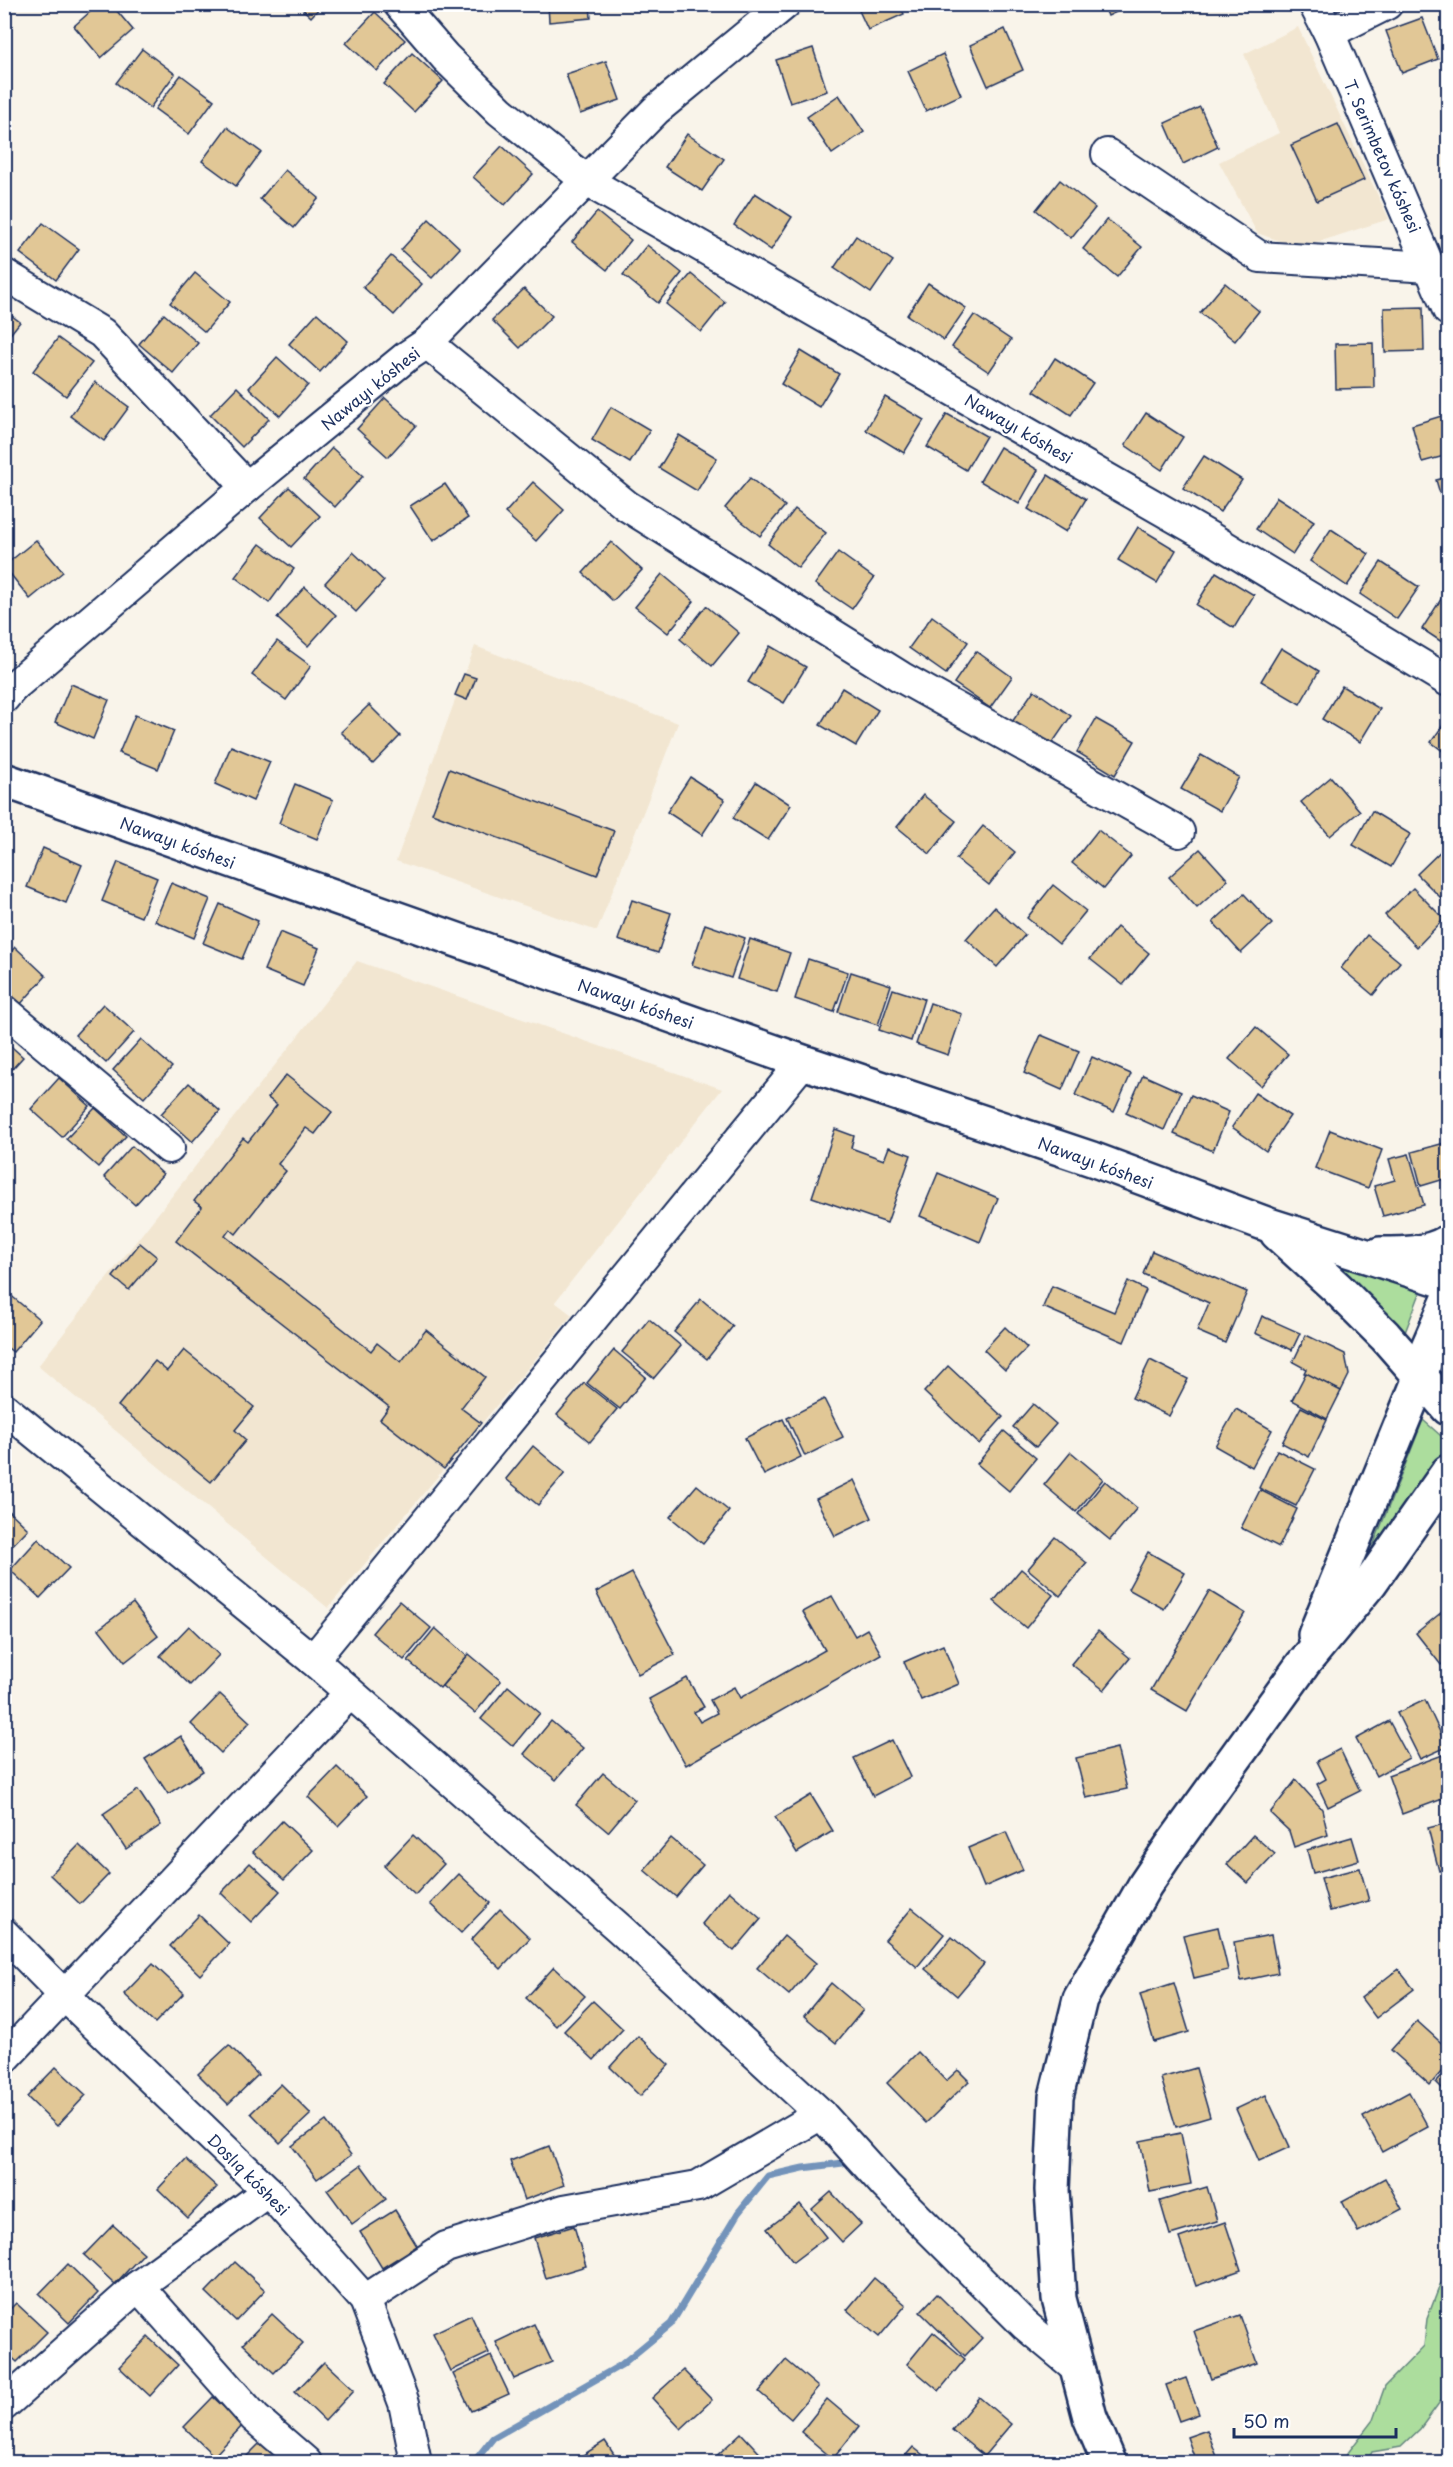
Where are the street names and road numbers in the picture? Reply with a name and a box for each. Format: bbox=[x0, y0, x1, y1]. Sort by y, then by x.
street label: T. Serimbetov kóshesi bbox=[1338, 76, 1428, 236]
street label: Nawayı kóshesi bbox=[315, 341, 425, 435]
street label: Nawayı kóshesi bbox=[961, 387, 1077, 469]
street label: Nawayı kóshesi bbox=[117, 810, 239, 874]
street label: Nawayı kóshesi bbox=[575, 972, 697, 1034]
street label: Nawayı kóshesi bbox=[1035, 1130, 1157, 1194]
street label: Doslıq kóshesi bbox=[202, 2127, 296, 2221]

